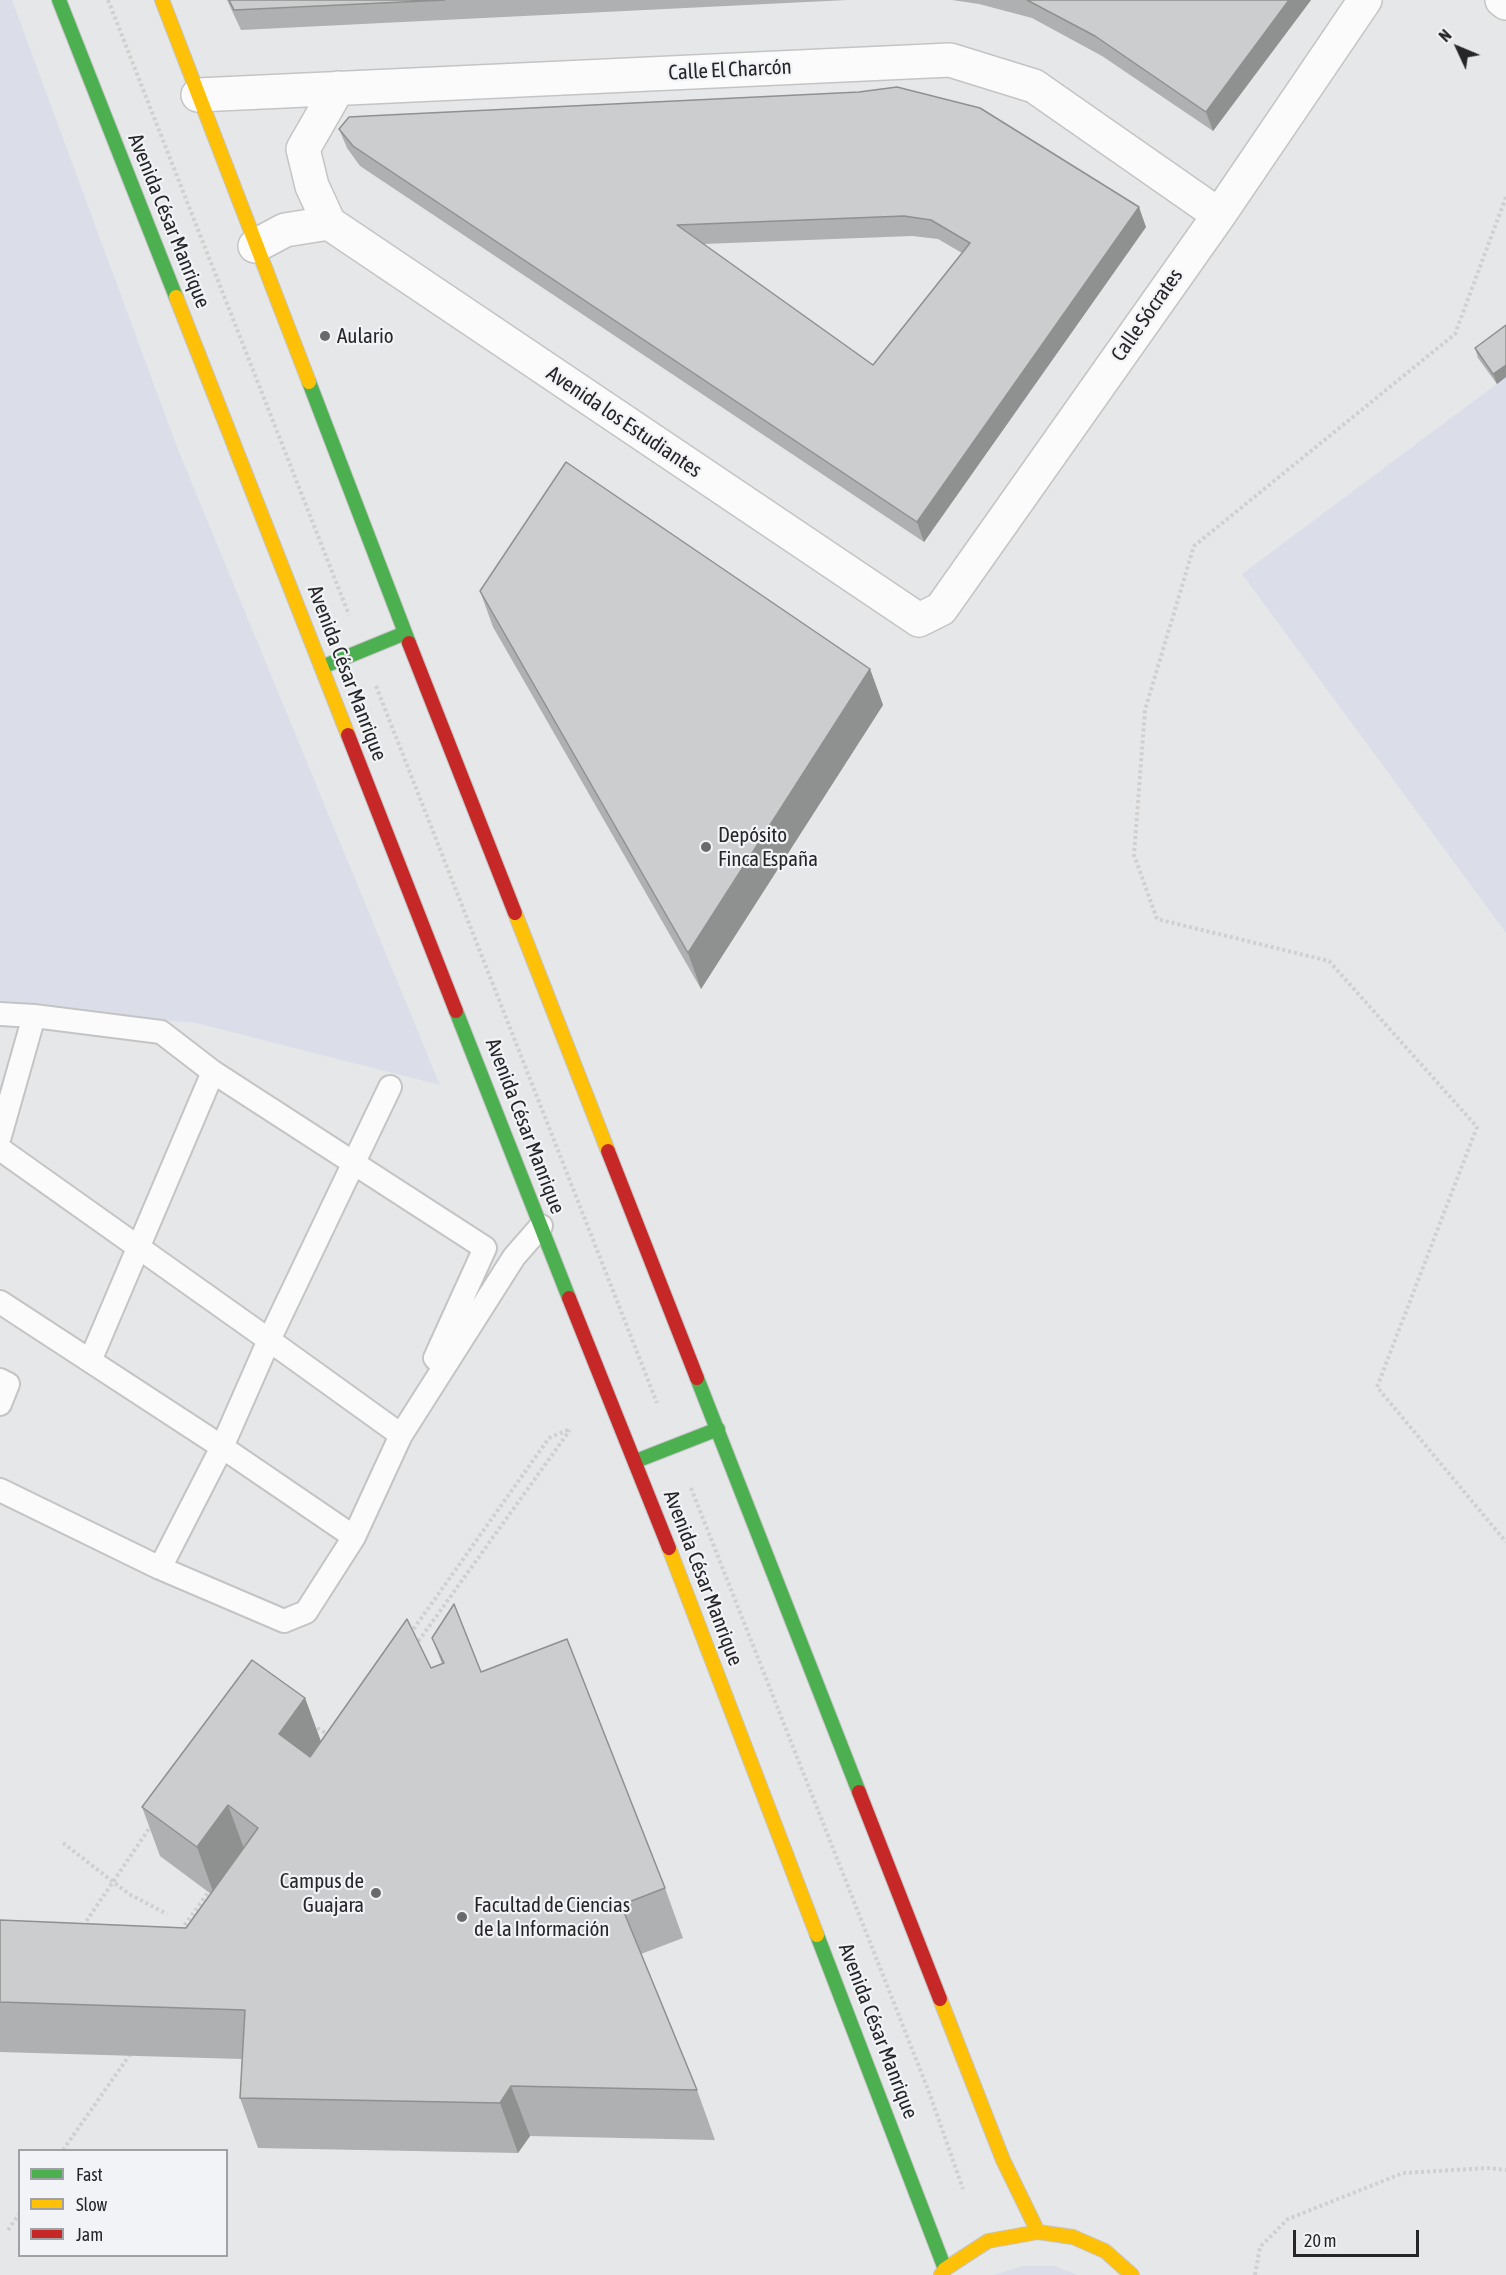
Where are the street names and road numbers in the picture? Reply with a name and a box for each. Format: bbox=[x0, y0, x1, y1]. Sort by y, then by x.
street label: Calle El Charcón bbox=[668, 54, 792, 86]
street label: Avenida César Manrique bbox=[123, 130, 215, 312]
street label: Calle Sócrates bbox=[1106, 264, 1188, 366]
street label: Avenida los Estudiantes bbox=[542, 361, 706, 483]
street label: Avenida César Manrique bbox=[302, 582, 392, 764]
street label: Avenida César Manrique bbox=[480, 1035, 570, 1217]
street label: Avenida César Manrique bbox=[658, 1487, 748, 1669]
street label: Avenida César Manrique bbox=[833, 1940, 923, 2122]

